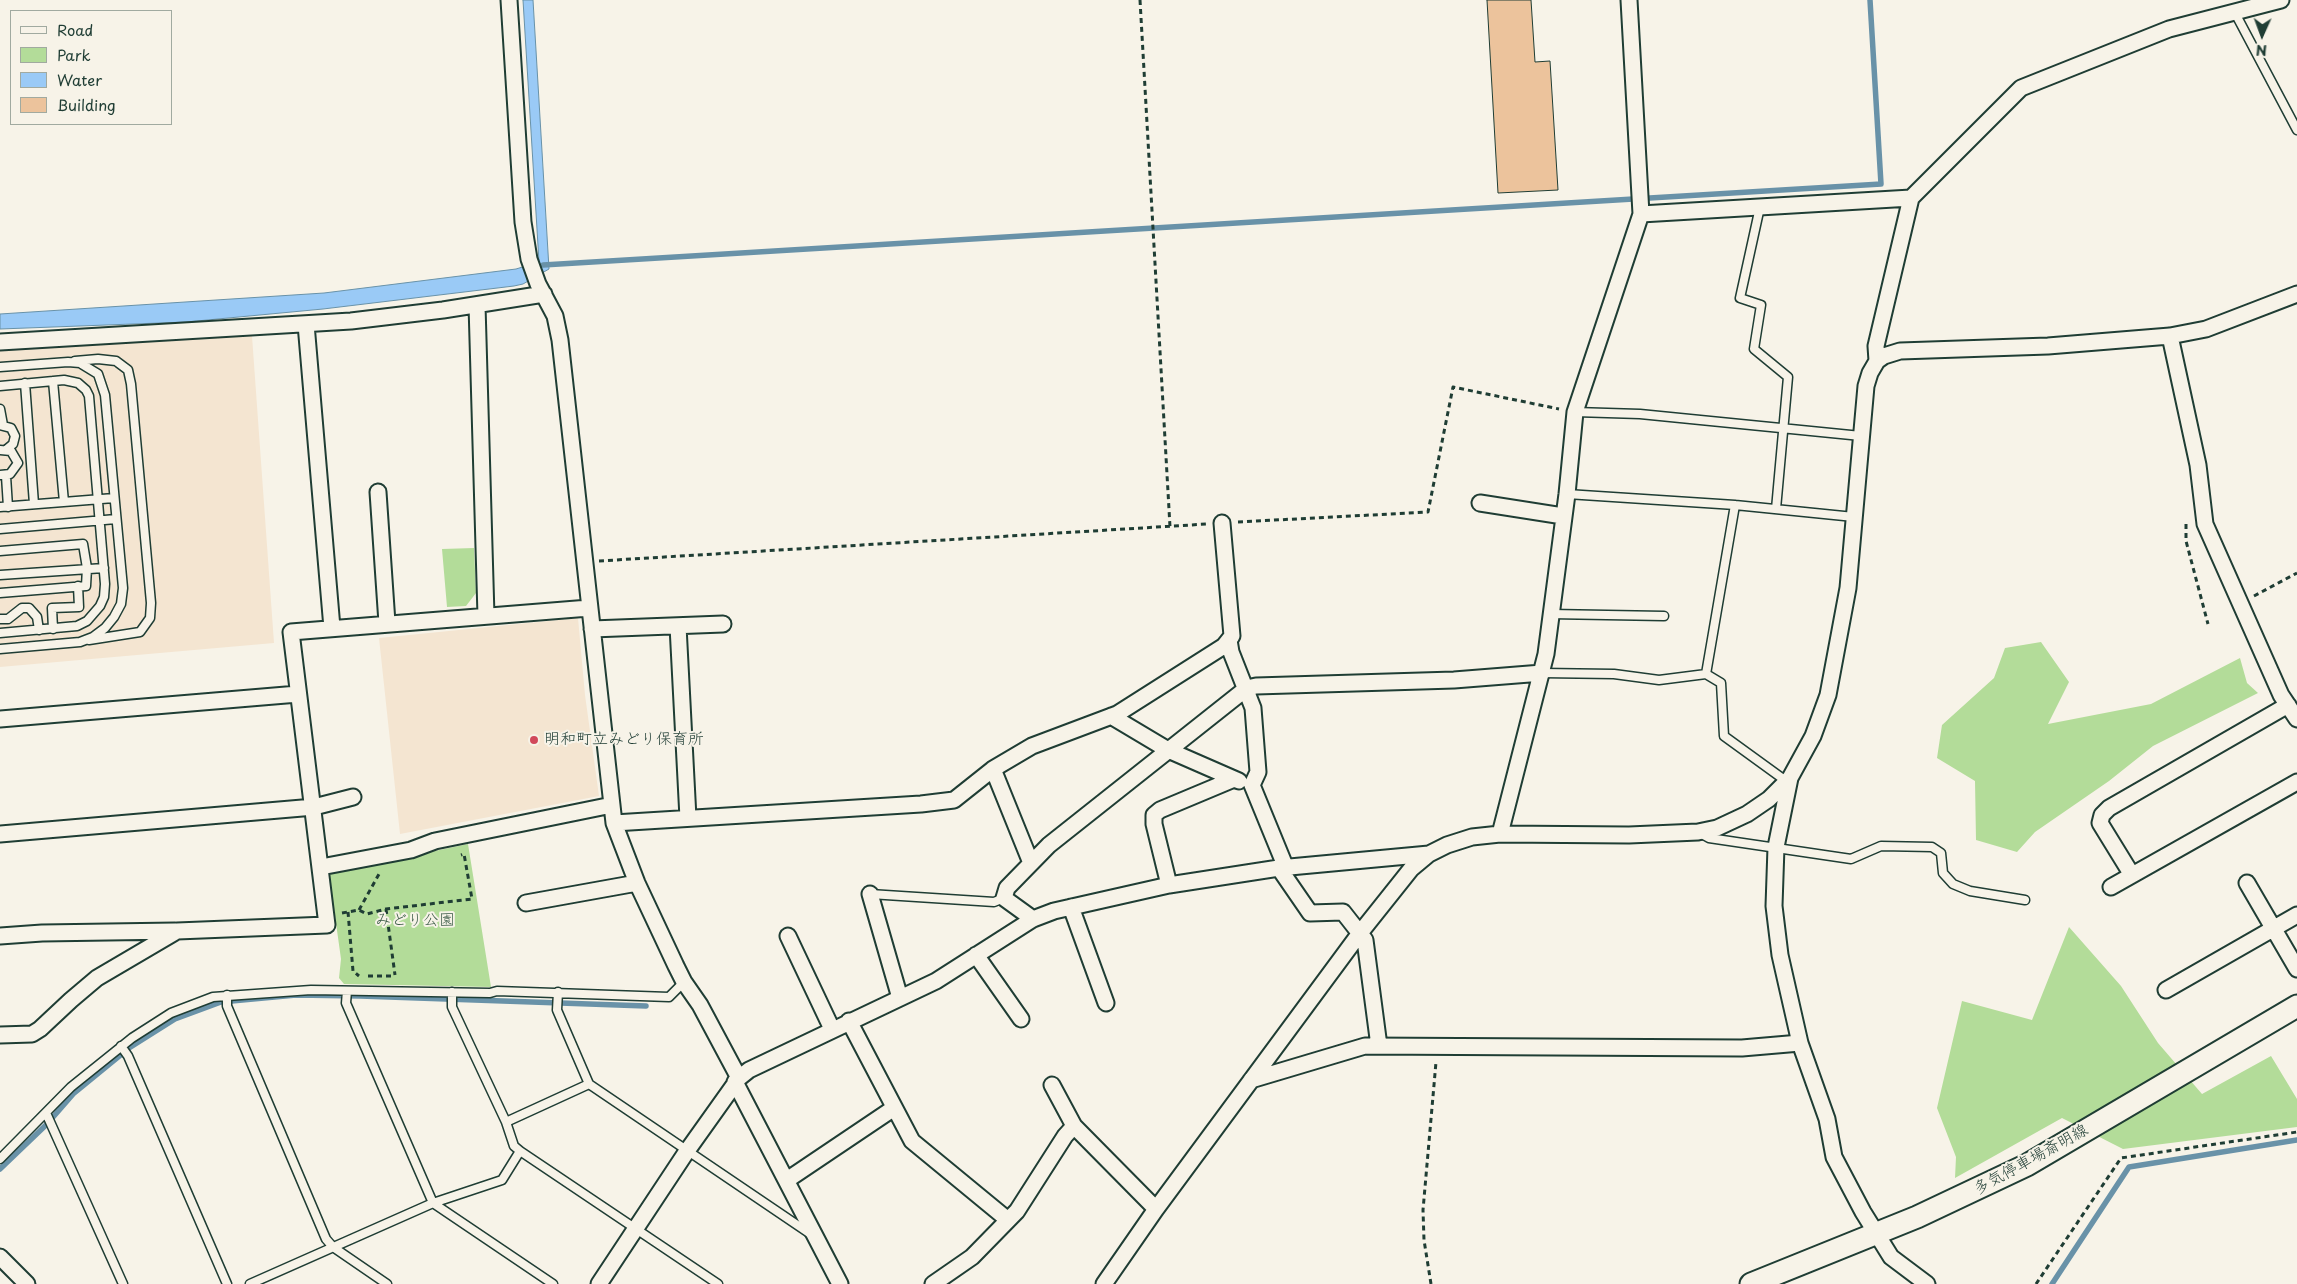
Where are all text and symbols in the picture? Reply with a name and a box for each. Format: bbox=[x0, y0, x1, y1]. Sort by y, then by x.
legend bbox=[10, 10, 172, 125]
north arrow bbox=[2237, 10, 2287, 60]
text: Road bbox=[57, 18, 93, 41]
text: N bbox=[2256, 40, 2267, 61]
text: Park bbox=[57, 43, 91, 66]
text: Water bbox=[57, 68, 102, 91]
text: Building bbox=[57, 93, 116, 116]
place label: 明和町立みどり保育所 bbox=[544, 730, 704, 750]
marker: 明和町立みどり保育所 bbox=[528, 734, 540, 746]
park label: みどり公園 bbox=[375, 911, 455, 931]
street label: 多気停車場斎明線 bbox=[1970, 1121, 2092, 1199]

